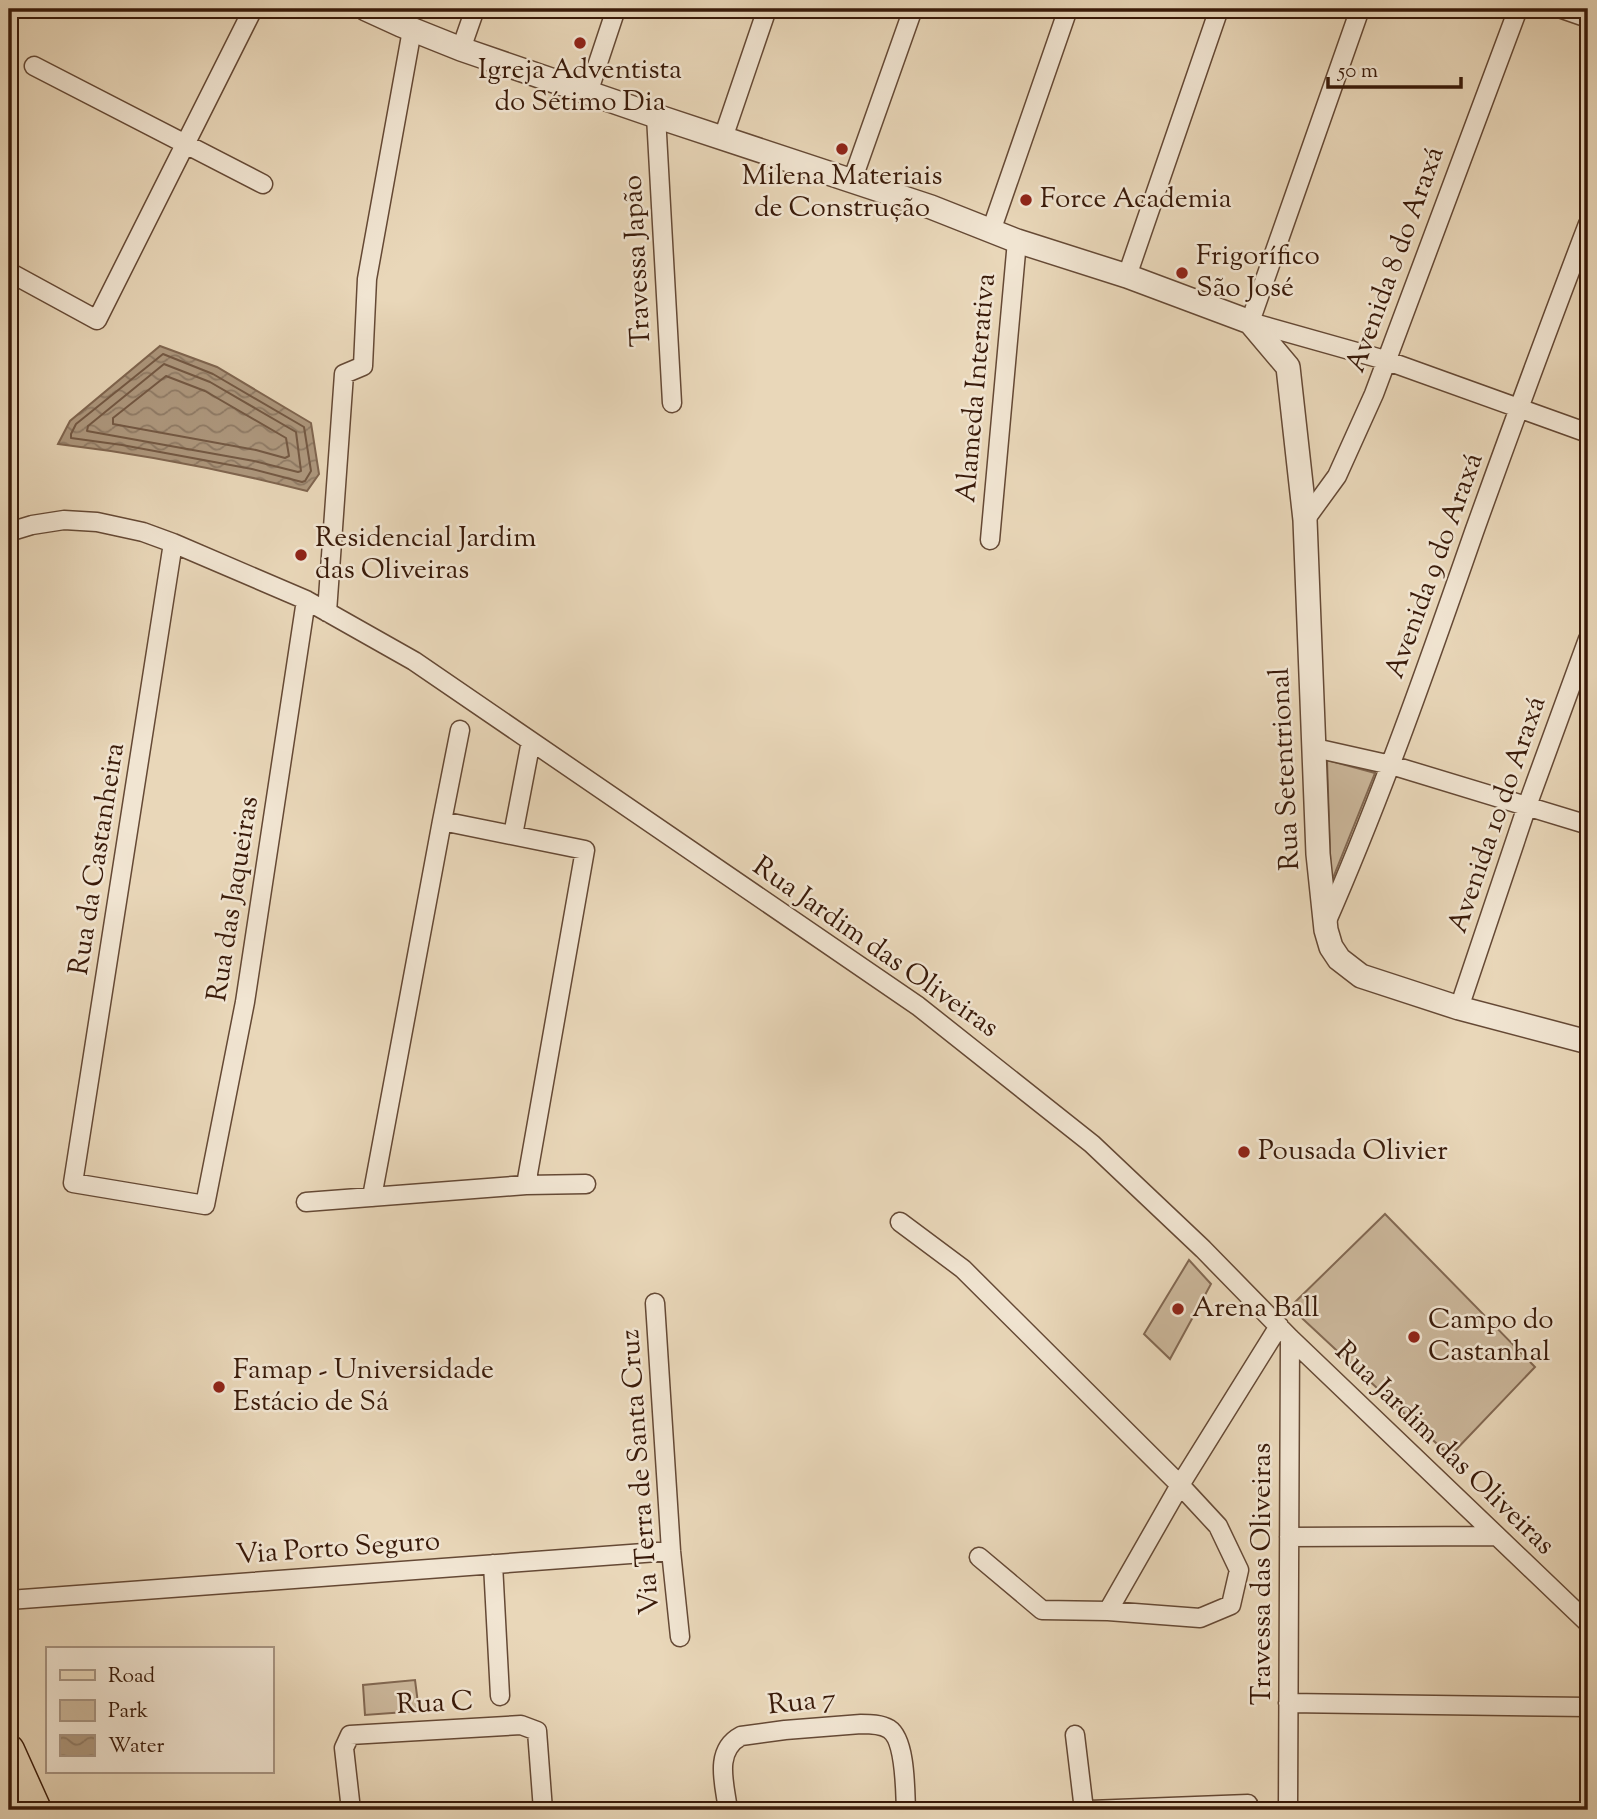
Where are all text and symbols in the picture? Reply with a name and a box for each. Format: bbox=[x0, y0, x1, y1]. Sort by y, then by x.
marker: Igreja Adventista do Sétimo Dia bbox=[572, 35, 588, 51]
scale bar bbox=[1328, 46, 1460, 90]
place label: Igreja Adventista do Sétimo Dia bbox=[478, 51, 682, 123]
text: 50 m bbox=[1337, 57, 1378, 87]
marker: Milena Materiais de Construção bbox=[834, 141, 850, 157]
street label: Avenida 8 do Araxá bbox=[1337, 141, 1455, 379]
place label: Milena Materiais de Construção bbox=[742, 157, 943, 229]
street label: Travessa Japão bbox=[614, 174, 662, 348]
place label: Force Academia bbox=[1040, 180, 1232, 220]
marker: Force Academia bbox=[1018, 192, 1034, 208]
place label: Frigorífico São José bbox=[1196, 237, 1320, 309]
marker: Frigorífico São José bbox=[1174, 265, 1190, 281]
street label: Alameda Interativa bbox=[947, 271, 1007, 504]
street label: Avenida 9 do Araxá bbox=[1376, 448, 1494, 684]
place label: Residencial Jardim das Oliveiras bbox=[315, 519, 536, 591]
marker: Residencial Jardim das Oliveiras bbox=[293, 547, 309, 563]
street label: Rua Setentrional bbox=[1261, 666, 1311, 872]
street label: Avenida 10 do Araxá bbox=[1439, 691, 1557, 939]
street label: Rua da Castanheira bbox=[60, 740, 136, 978]
street label: Rua das Jaqueiras bbox=[198, 793, 270, 1005]
street label: Rua Jardim das Oliveiras bbox=[744, 848, 1006, 1048]
place label: Pousada Olivier bbox=[1258, 1132, 1448, 1172]
marker: Pousada Olivier bbox=[1236, 1144, 1252, 1160]
place label: Arena Ball bbox=[1192, 1289, 1320, 1329]
marker: Arena Ball bbox=[1170, 1301, 1186, 1317]
place label: Campo do Castanhal bbox=[1428, 1301, 1554, 1373]
street label: Via Terra de Santa Cruz bbox=[611, 1328, 671, 1616]
marker: Campo do Castanhal bbox=[1406, 1329, 1422, 1345]
street label: Rua Jardim das Oliveiras bbox=[1325, 1333, 1563, 1565]
place label: Famap - Universidade Estácio de Sá bbox=[233, 1351, 494, 1423]
marker: Famap - Universidade Estácio de Sá bbox=[211, 1379, 227, 1395]
street label: Travessa das Oliveiras bbox=[1243, 1443, 1283, 1705]
street label: Via Porto Seguro bbox=[235, 1522, 441, 1576]
legend bbox=[46, 1647, 273, 1773]
text: Road bbox=[108, 1662, 155, 1692]
street label: Rua 7 bbox=[766, 1680, 838, 1726]
street label: Rua C bbox=[396, 1682, 474, 1726]
text: Park bbox=[108, 1697, 149, 1727]
text: Water bbox=[108, 1732, 165, 1762]

